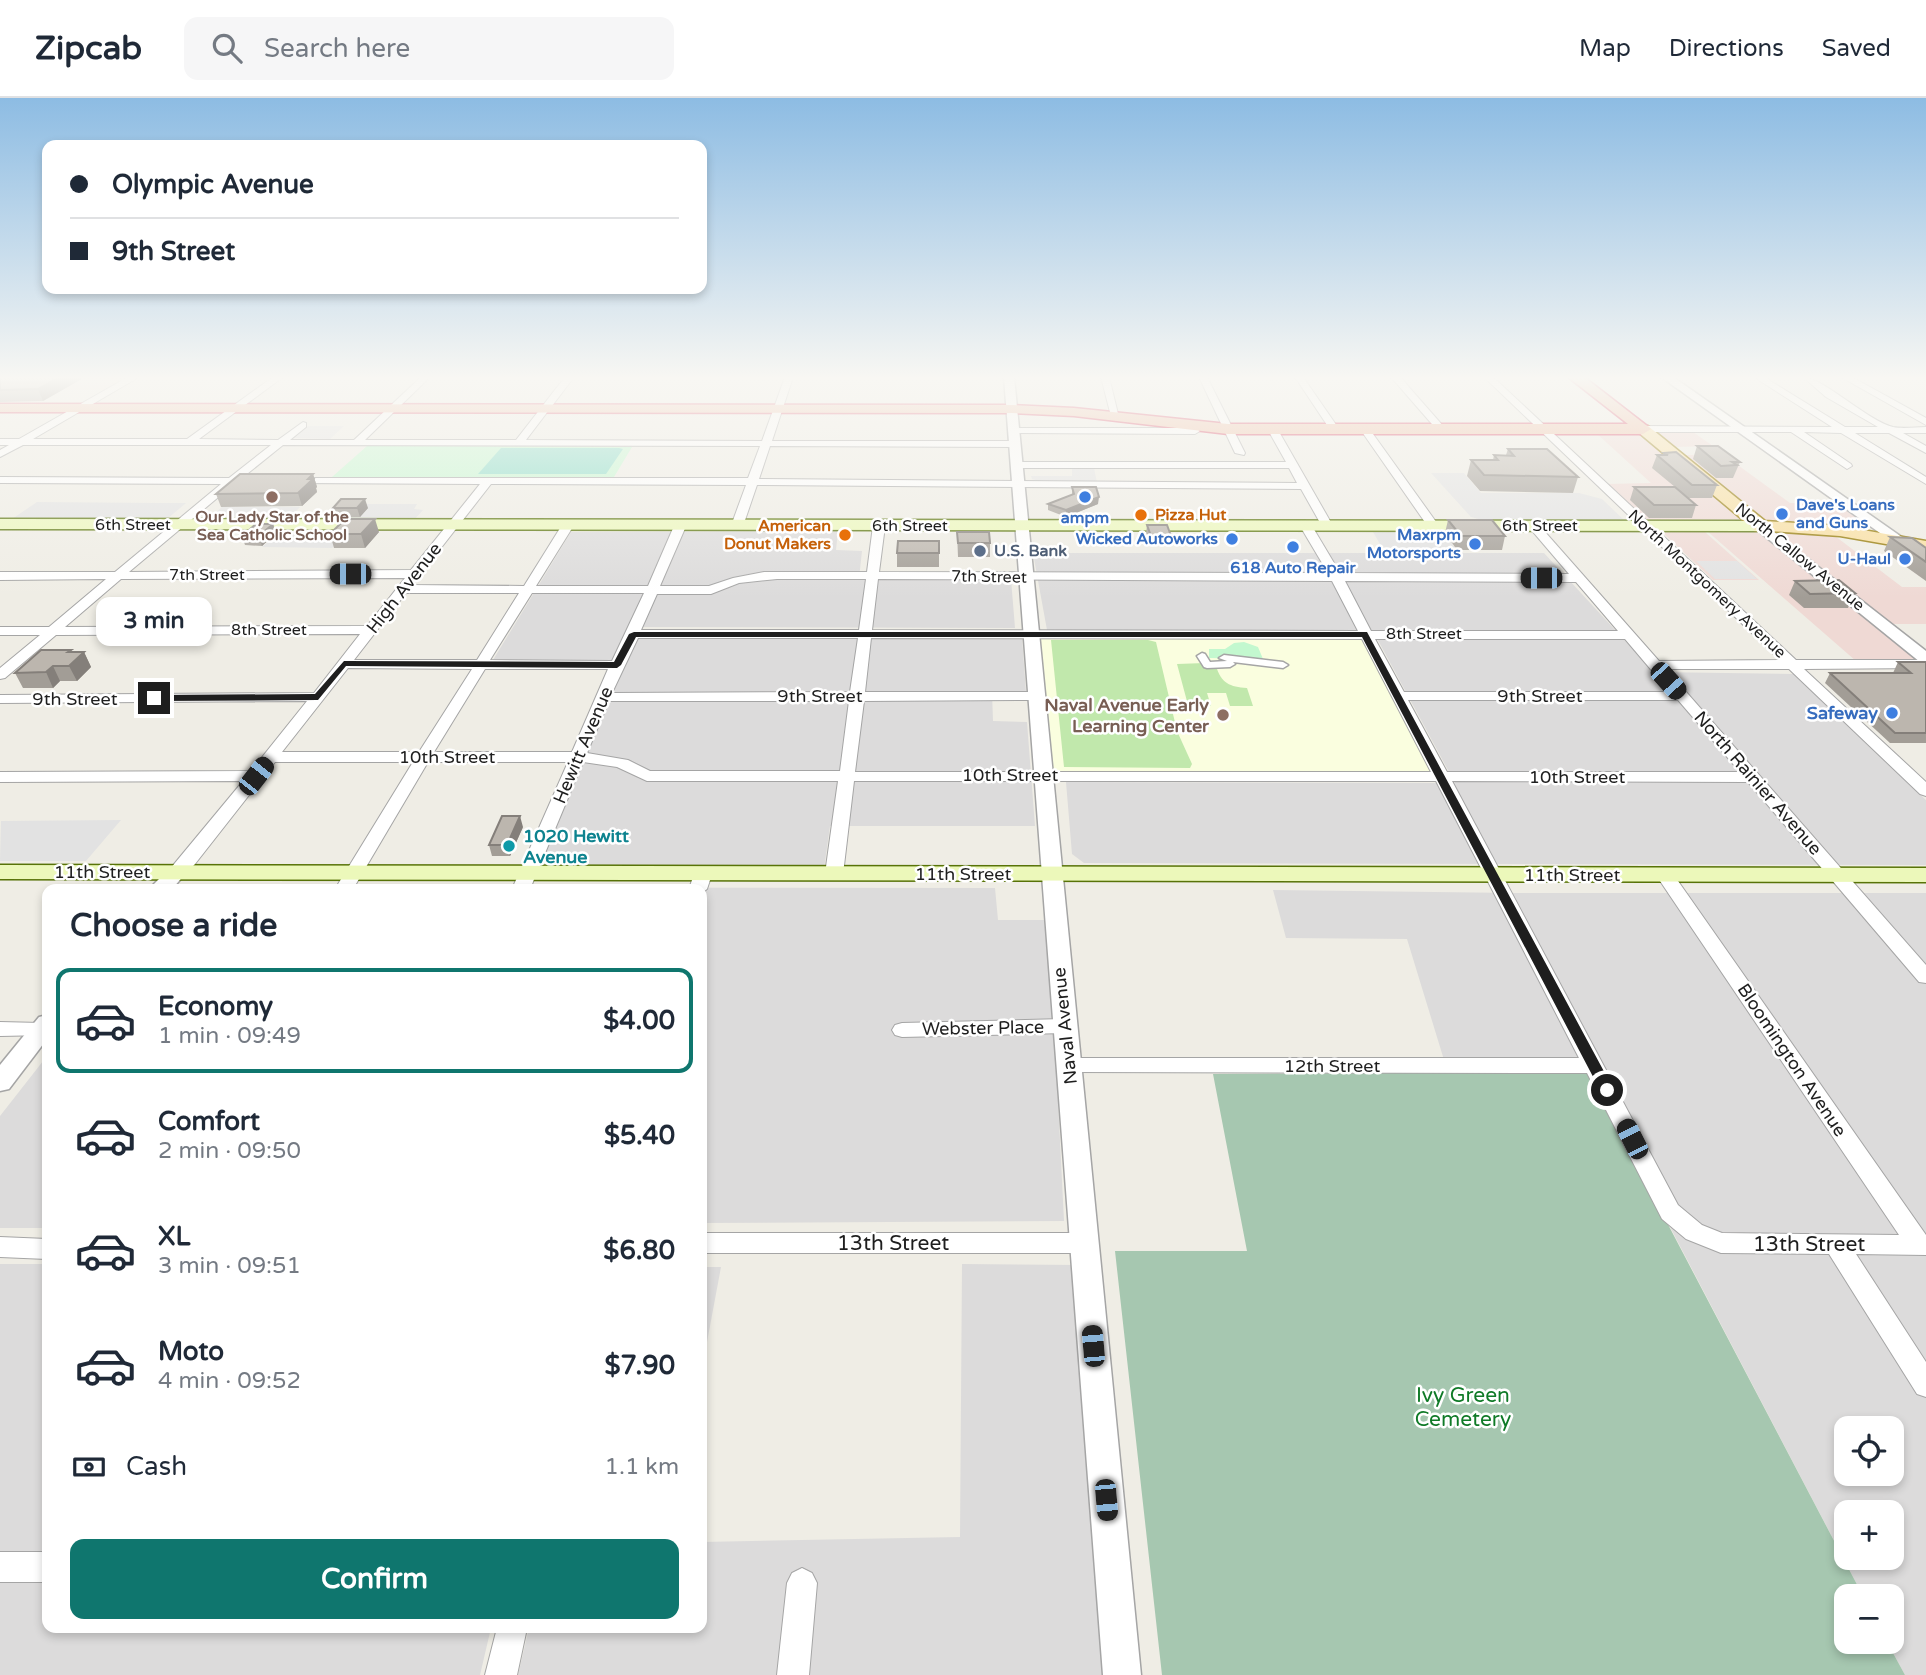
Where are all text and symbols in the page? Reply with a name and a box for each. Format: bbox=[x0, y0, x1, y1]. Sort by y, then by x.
search box bbox=[184, 17, 674, 80]
text: Zipcab bbox=[35, 29, 142, 68]
icon: search bbox=[208, 29, 246, 67]
text: Search here bbox=[264, 33, 410, 64]
text: Map bbox=[1579, 34, 1631, 63]
text: Directions bbox=[1669, 34, 1784, 63]
text: Saved bbox=[1822, 34, 1891, 63]
text: Olympic Avenue bbox=[112, 169, 314, 200]
text: 9th Street bbox=[112, 236, 235, 267]
marker: Our Lady Star of the Sea Catholic School bbox=[264, 489, 280, 505]
marker: ampm bbox=[1077, 489, 1093, 505]
place label: Dave's Loans and Guns bbox=[1796, 495, 1895, 533]
street label: North Callow Avenue bbox=[1731, 499, 1869, 615]
place label: Pizza Hut bbox=[1155, 505, 1227, 525]
street label: North Montgomery Avenue bbox=[1624, 506, 1790, 662]
marker: Dave's Loans and Guns bbox=[1774, 506, 1790, 522]
place label: Our Lady Star of the Sea Catholic School bbox=[195, 507, 349, 545]
marker: Pizza Hut bbox=[1133, 507, 1149, 523]
place label: ampm bbox=[1061, 508, 1109, 528]
street label: 6th Street bbox=[95, 515, 171, 535]
place label: American Donut Makers bbox=[724, 516, 831, 554]
street label: 6th Street bbox=[872, 516, 948, 536]
street label: 6th Street bbox=[1502, 516, 1578, 536]
place label: Maxrpm Motorsports bbox=[1367, 525, 1461, 563]
marker: American Donut Makers bbox=[837, 527, 853, 543]
place label: Wicked Autoworks bbox=[1076, 529, 1218, 549]
marker: Wicked Autoworks bbox=[1224, 531, 1240, 547]
marker: Maxrpm Motorsports bbox=[1467, 536, 1483, 552]
street label: High Avenue bbox=[362, 538, 446, 638]
marker: 618 Auto Repair bbox=[1285, 539, 1301, 555]
place label: U.S. Bank bbox=[994, 541, 1067, 561]
marker: U.S. Bank bbox=[972, 543, 988, 559]
place label: U-Haul bbox=[1838, 549, 1891, 569]
marker: U-Haul bbox=[1897, 551, 1913, 567]
place label: 618 Auto Repair bbox=[1230, 558, 1357, 578]
car bbox=[330, 564, 372, 585]
street label: 7th Street bbox=[169, 565, 245, 585]
street label: 7th Street bbox=[951, 566, 1027, 588]
car bbox=[1521, 568, 1563, 589]
callout: 3 min bbox=[96, 596, 212, 646]
text: 3 min bbox=[123, 607, 185, 635]
street label: 8th Street bbox=[231, 620, 307, 640]
street label: 8th Street bbox=[1386, 624, 1462, 644]
car bbox=[1647, 658, 1690, 704]
route end bbox=[138, 682, 170, 714]
street label: Hewitt Avenue bbox=[548, 683, 618, 807]
street label: 9th Street bbox=[777, 685, 863, 707]
street label: 9th Street bbox=[1497, 685, 1583, 707]
street label: 9th Street bbox=[32, 688, 118, 710]
place label: Naval Avenue Early Learning Center bbox=[1044, 694, 1210, 737]
place label: Safeway bbox=[1807, 702, 1878, 724]
marker: Safeway bbox=[1884, 705, 1900, 721]
street label: North Rainier Avenue bbox=[1689, 706, 1827, 860]
marker: Naval Avenue Early Learning Center bbox=[1215, 707, 1231, 723]
street label: 10th Street bbox=[399, 746, 495, 768]
car bbox=[235, 753, 278, 799]
street label: 10th Street bbox=[962, 764, 1058, 786]
street label: 10th Street bbox=[1529, 766, 1625, 788]
place label: 1020 Hewitt Avenue bbox=[523, 825, 629, 868]
marker: 1020 Hewitt Avenue bbox=[501, 838, 517, 854]
street label: 11th Street bbox=[54, 861, 150, 883]
street label: 11th Street bbox=[915, 863, 1011, 885]
street label: 11th Street bbox=[1524, 864, 1620, 886]
text: Choose a ride bbox=[70, 907, 277, 945]
street label: Naval Avenue bbox=[1048, 966, 1082, 1086]
street label: Bloomington Avenue bbox=[1733, 979, 1851, 1141]
icon: car bbox=[74, 989, 137, 1052]
text: Economy bbox=[158, 991, 273, 1022]
text: $4.00 bbox=[603, 1005, 675, 1036]
street label: Webster Place bbox=[922, 1016, 1044, 1040]
text: 1 min · 09:49 bbox=[158, 1022, 301, 1050]
street label: 12th Street bbox=[1284, 1055, 1380, 1077]
route start bbox=[1591, 1074, 1623, 1106]
icon: car bbox=[74, 1104, 137, 1167]
text: Comfort bbox=[158, 1106, 260, 1137]
car bbox=[1614, 1116, 1651, 1162]
text: $5.40 bbox=[604, 1120, 675, 1151]
text: 2 min · 09:50 bbox=[158, 1137, 301, 1165]
icon: car bbox=[74, 1219, 137, 1282]
text: XL bbox=[158, 1221, 190, 1252]
street label: 13th Street bbox=[837, 1231, 949, 1256]
street label: 13th Street bbox=[1753, 1232, 1865, 1257]
text: $6.80 bbox=[603, 1235, 675, 1266]
text: 3 min · 09:51 bbox=[158, 1252, 301, 1280]
car bbox=[1081, 1324, 1106, 1368]
icon: car bbox=[74, 1334, 137, 1397]
text: Moto bbox=[158, 1336, 224, 1367]
text: $7.90 bbox=[605, 1350, 675, 1381]
text: 4 min · 09:52 bbox=[158, 1367, 301, 1395]
park label: Ivy Green Cemetery bbox=[1415, 1383, 1511, 1432]
map controls bbox=[1834, 1416, 1904, 1654]
button: locate bbox=[1834, 1416, 1904, 1486]
icon: cash bbox=[70, 1448, 108, 1486]
text: Cash bbox=[126, 1451, 187, 1482]
text: 1.1 km bbox=[605, 1453, 679, 1481]
car bbox=[1094, 1478, 1119, 1522]
button: + bbox=[1834, 1500, 1904, 1570]
button: Confirm bbox=[70, 1539, 679, 1619]
button: − bbox=[1834, 1584, 1904, 1654]

